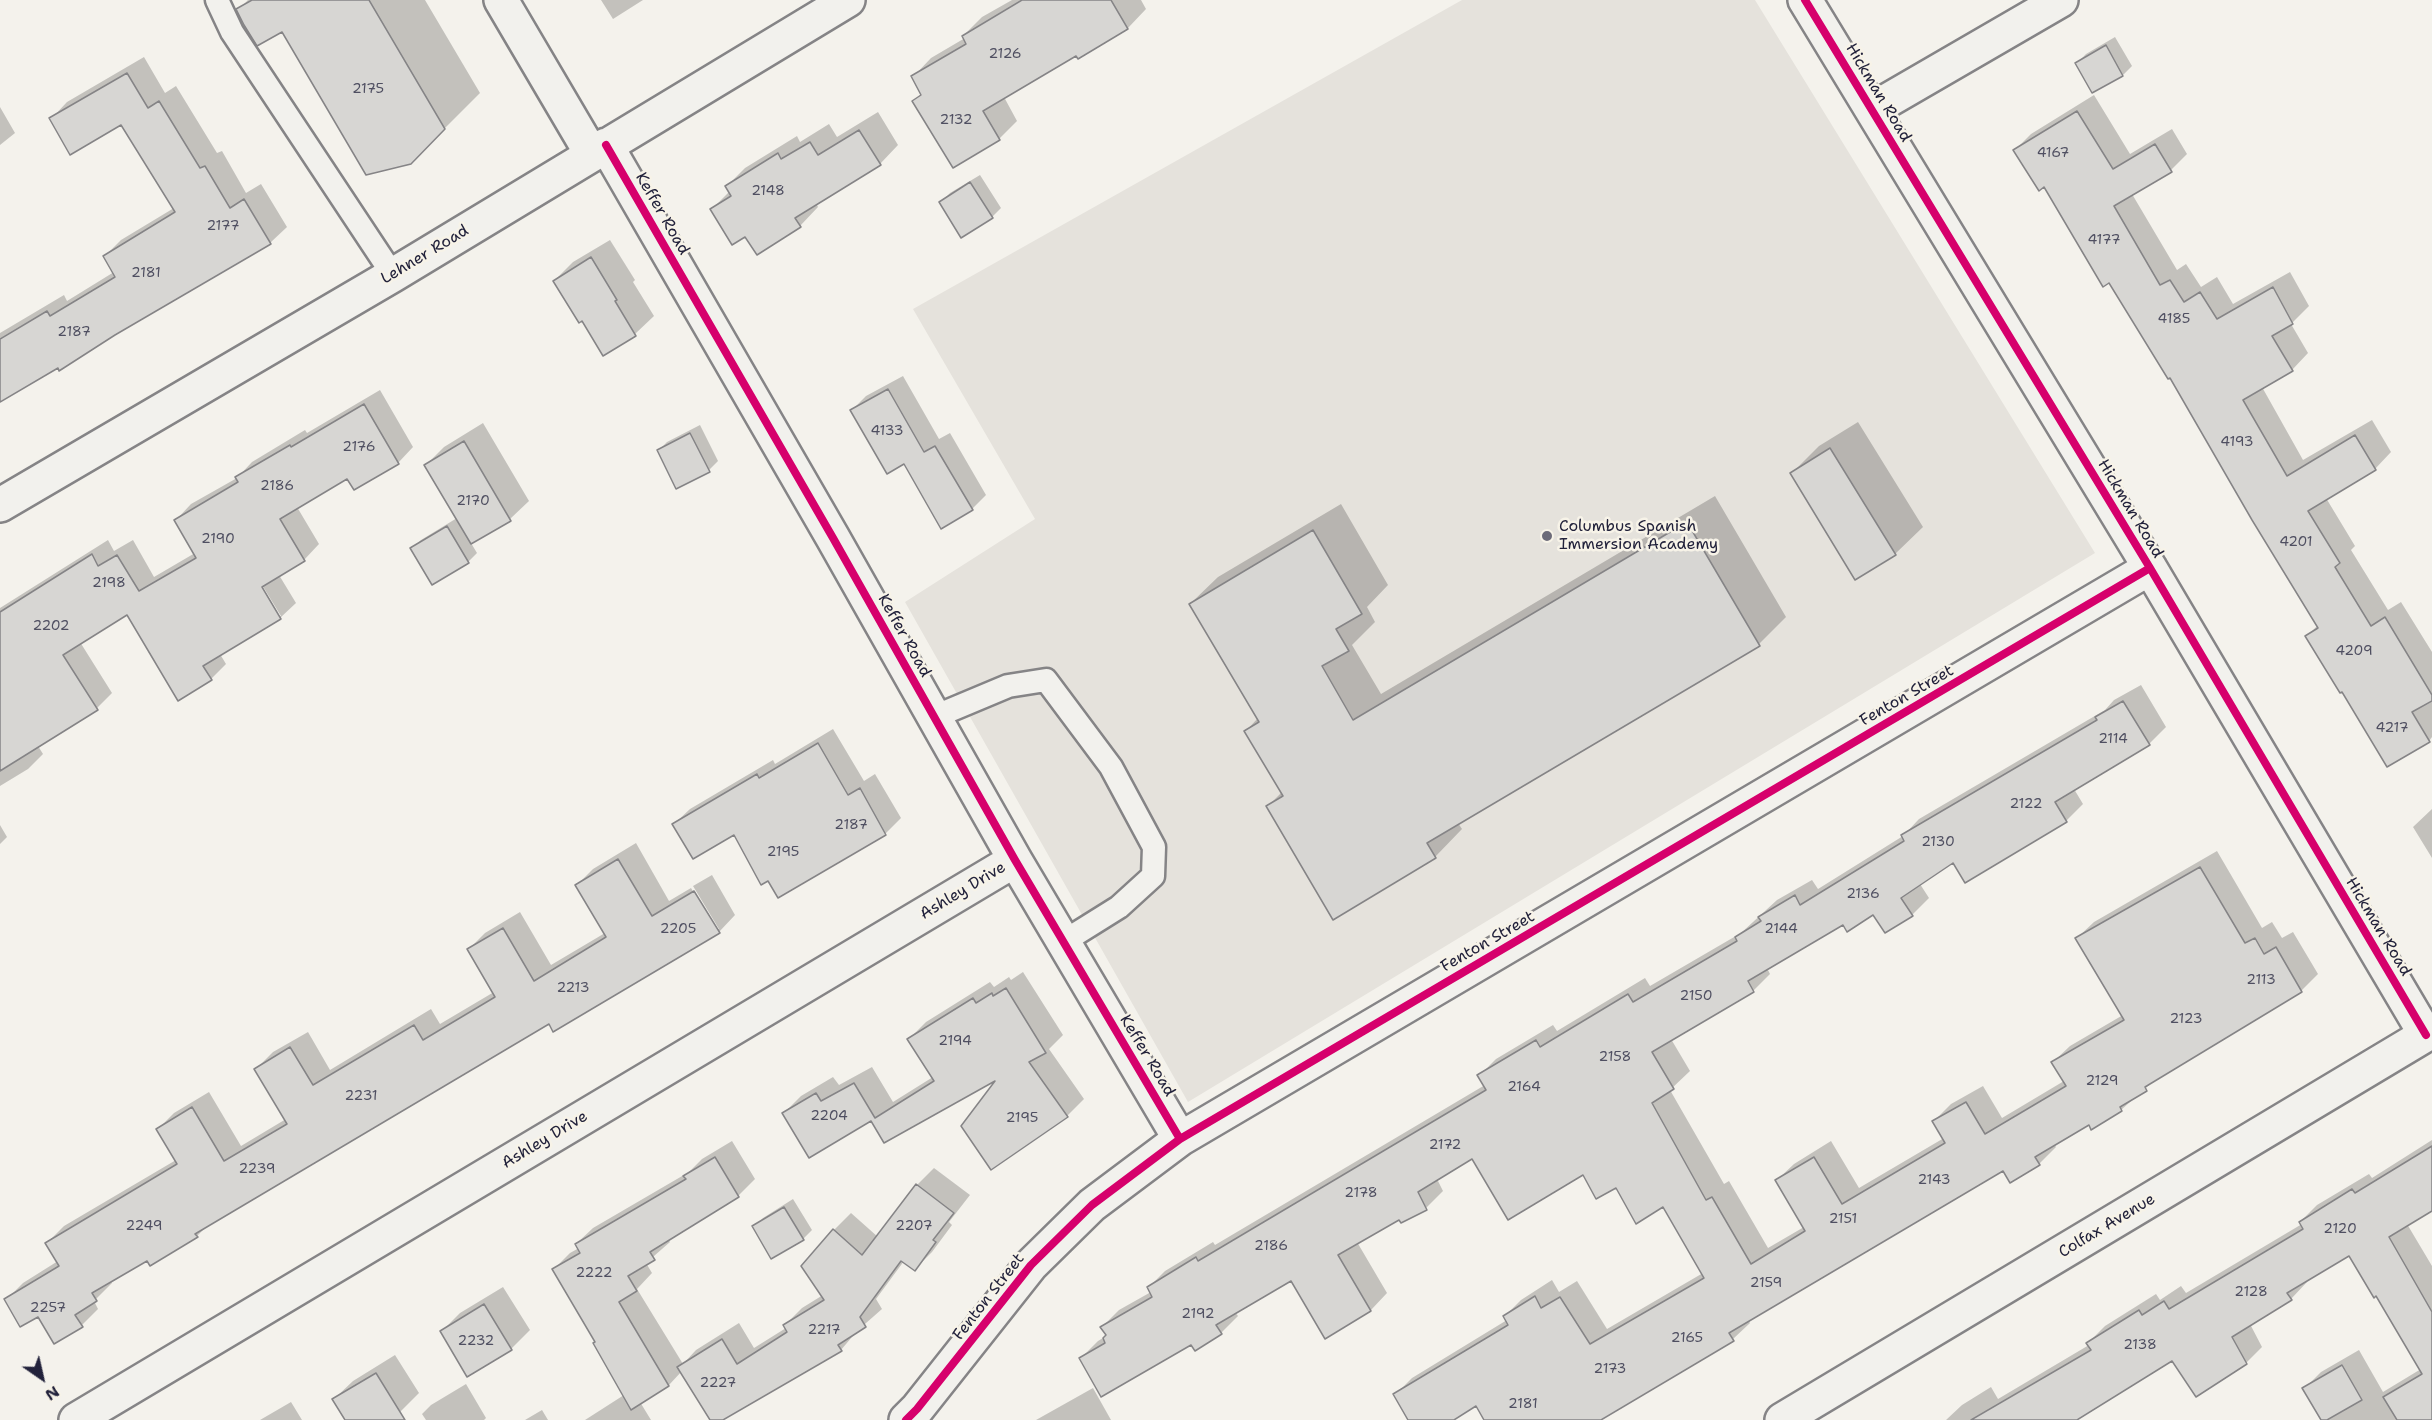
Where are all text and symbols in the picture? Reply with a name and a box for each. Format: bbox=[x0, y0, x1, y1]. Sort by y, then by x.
street label: Hickman Road bbox=[1841, 40, 1915, 146]
house number: 2126 bbox=[988, 46, 1022, 62]
house number: 2175 bbox=[352, 81, 384, 97]
house number: 2132 bbox=[940, 112, 972, 128]
house number: 4167 bbox=[2037, 145, 2069, 161]
street label: Keffer Road bbox=[631, 169, 693, 259]
house number: 2148 bbox=[751, 183, 785, 199]
house number: 2177 bbox=[206, 218, 240, 234]
street label: Lehner Road bbox=[378, 221, 472, 289]
house number: 4177 bbox=[2087, 232, 2121, 248]
house number: 2181 bbox=[131, 265, 161, 281]
house number: 4185 bbox=[2158, 311, 2190, 327]
house number: 2187 bbox=[57, 324, 91, 340]
house number: 4133 bbox=[870, 423, 904, 439]
house number: 4193 bbox=[2220, 434, 2254, 450]
house number: 2176 bbox=[342, 439, 376, 455]
street label: Hickman Road bbox=[2093, 456, 2167, 562]
house number: 2186 bbox=[260, 478, 294, 494]
house number: 2170 bbox=[456, 493, 490, 509]
place label: Columbus Spanish Immersion Academy bbox=[1559, 517, 1718, 555]
marker: Columbus Spanish Immersion Academy bbox=[1540, 529, 1554, 543]
house number: 2190 bbox=[201, 531, 235, 547]
house number: 4201 bbox=[2279, 534, 2313, 550]
house number: 2198 bbox=[92, 575, 126, 591]
street label: Keffer Road bbox=[873, 591, 935, 681]
house number: 2202 bbox=[32, 618, 70, 634]
house number: 4209 bbox=[2335, 643, 2373, 659]
street label: Fenton Street bbox=[1857, 661, 1957, 731]
house number: 4217 bbox=[2376, 720, 2408, 736]
house number: 2114 bbox=[2098, 731, 2128, 747]
house number: 2122 bbox=[2009, 796, 2043, 812]
house number: 2187 bbox=[834, 817, 868, 833]
house number: 2130 bbox=[1921, 834, 1955, 850]
house number: 2195 bbox=[767, 844, 799, 860]
street label: Ashley Drive bbox=[917, 858, 1009, 924]
street label: Hickman Road bbox=[2341, 874, 2415, 980]
house number: 2136 bbox=[1846, 886, 1880, 902]
street label: Fenton Street bbox=[1438, 907, 1538, 977]
house number: 2205 bbox=[660, 921, 696, 937]
house number: 2144 bbox=[1764, 921, 1798, 937]
house number: 2113 bbox=[2246, 972, 2276, 988]
house number: 2213 bbox=[556, 980, 590, 996]
house number: 2150 bbox=[1680, 988, 1712, 1004]
house number: 2123 bbox=[2169, 1011, 2203, 1027]
street label: Keffer Road bbox=[1115, 1012, 1179, 1100]
house number: 2194 bbox=[938, 1033, 972, 1049]
house number: 2158 bbox=[1599, 1049, 1631, 1065]
house number: 2129 bbox=[2085, 1073, 2119, 1089]
house number: 2164 bbox=[1507, 1079, 1541, 1095]
house number: 2231 bbox=[344, 1088, 378, 1104]
street label: Ashley Drive bbox=[499, 1107, 591, 1173]
house number: 2204 bbox=[810, 1108, 848, 1124]
house number: 2195 bbox=[1006, 1110, 1038, 1126]
house number: 2172 bbox=[1429, 1137, 1461, 1153]
house number: 2239 bbox=[238, 1161, 276, 1177]
house number: 2143 bbox=[1918, 1172, 1950, 1188]
house number: 2178 bbox=[1344, 1185, 1378, 1201]
street label: Colfax Avenue bbox=[2055, 1190, 2159, 1262]
house number: 2151 bbox=[1829, 1211, 1857, 1227]
house number: 2249 bbox=[126, 1218, 162, 1234]
house number: 2207 bbox=[895, 1218, 933, 1234]
house number: 2120 bbox=[2323, 1221, 2357, 1237]
house number: 2186 bbox=[1254, 1238, 1288, 1254]
street label: Fenton Street bbox=[949, 1250, 1029, 1344]
house number: 2222 bbox=[575, 1265, 613, 1281]
house number: 2159 bbox=[1750, 1275, 1782, 1291]
house number: 2128 bbox=[2234, 1284, 2268, 1300]
house number: 2257 bbox=[30, 1300, 66, 1316]
house number: 2192 bbox=[1181, 1306, 1215, 1322]
house number: 2217 bbox=[807, 1322, 841, 1338]
house number: 2165 bbox=[1671, 1330, 1703, 1346]
house number: 2232 bbox=[458, 1333, 494, 1349]
house number: 2138 bbox=[2123, 1337, 2157, 1353]
north arrow bbox=[12, 1348, 72, 1408]
house number: 2173 bbox=[1594, 1361, 1626, 1377]
house number: 2227 bbox=[700, 1375, 736, 1391]
text: N bbox=[41, 1381, 63, 1406]
house number: 2181 bbox=[1508, 1396, 1538, 1412]

